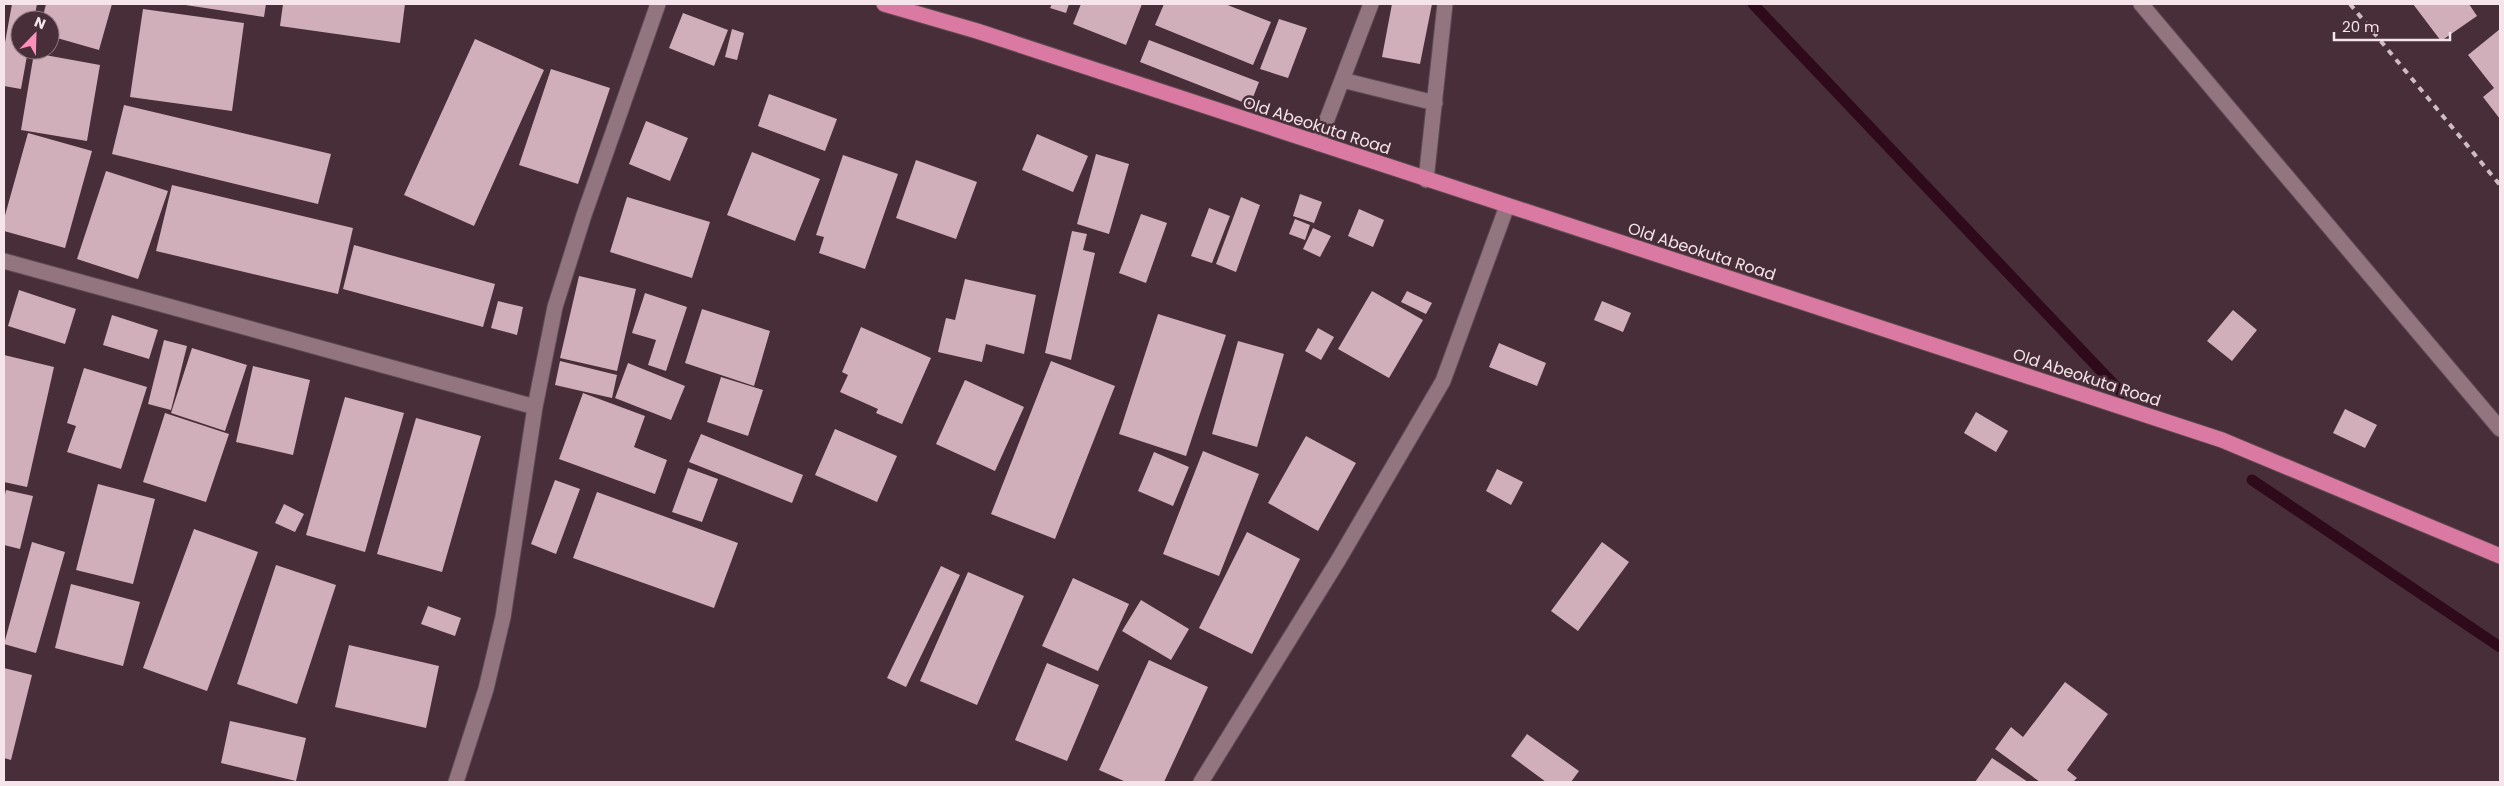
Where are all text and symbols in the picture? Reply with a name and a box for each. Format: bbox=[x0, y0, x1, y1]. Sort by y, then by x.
north arrow bbox=[10, 10, 60, 60]
scale bar bbox=[2334, 10, 2450, 42]
text: N bbox=[31, 12, 49, 34]
text: 20 m bbox=[2342, 16, 2380, 37]
street label: Old Abeokuta Road bbox=[1240, 91, 1394, 160]
street label: Old Abeokuta Road bbox=[1625, 217, 1779, 286]
street label: Old Abeokuta Road bbox=[2010, 343, 2164, 412]

